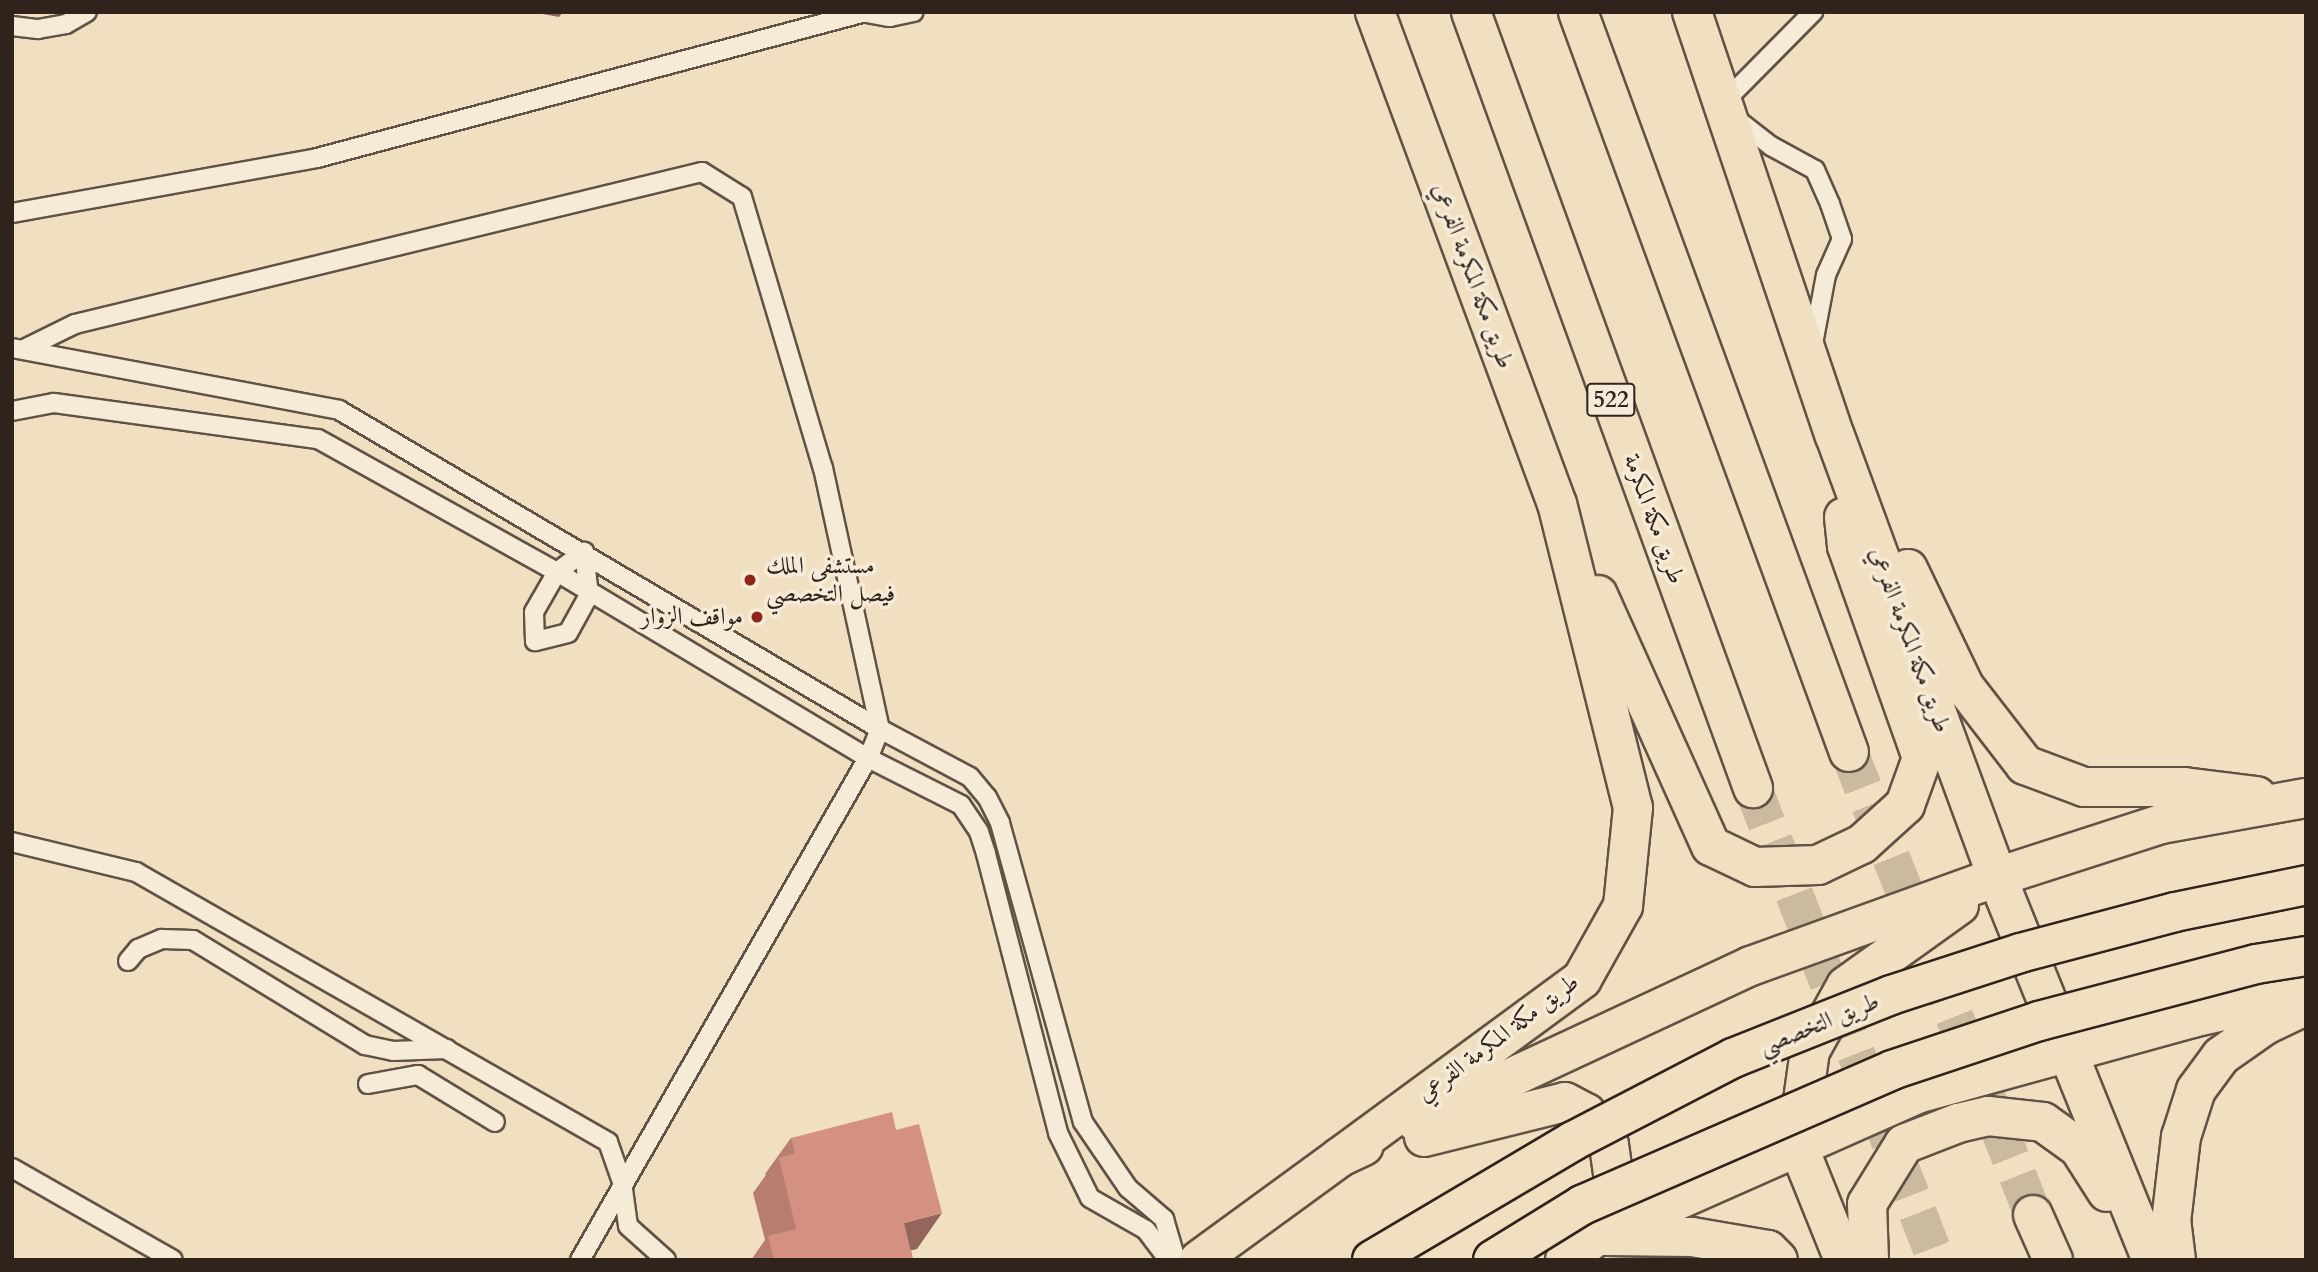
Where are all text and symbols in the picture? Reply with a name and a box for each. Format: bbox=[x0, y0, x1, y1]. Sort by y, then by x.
street label: طريق مكة المكرمة الفرعي bbox=[1426, 179, 1520, 373]
road number: 522 bbox=[1585, 380, 1637, 420]
street label: طريق مكة المكرمة bbox=[1617, 450, 1691, 588]
street label: طريق مكة المكرمة الفرعي bbox=[1863, 543, 1957, 737]
place label: مستشفى الملك فيصل التخصصي bbox=[766, 552, 895, 608]
marker: مستشفى الملك فيصل التخصصي bbox=[740, 570, 760, 590]
place label: مواقف الزوار bbox=[641, 603, 743, 631]
marker: مواقف الزوار bbox=[749, 609, 765, 625]
street label: طريق مكة المكرمة الفرعي bbox=[1411, 968, 1585, 1108]
street label: طريق التخصصي bbox=[1755, 987, 1883, 1061]

